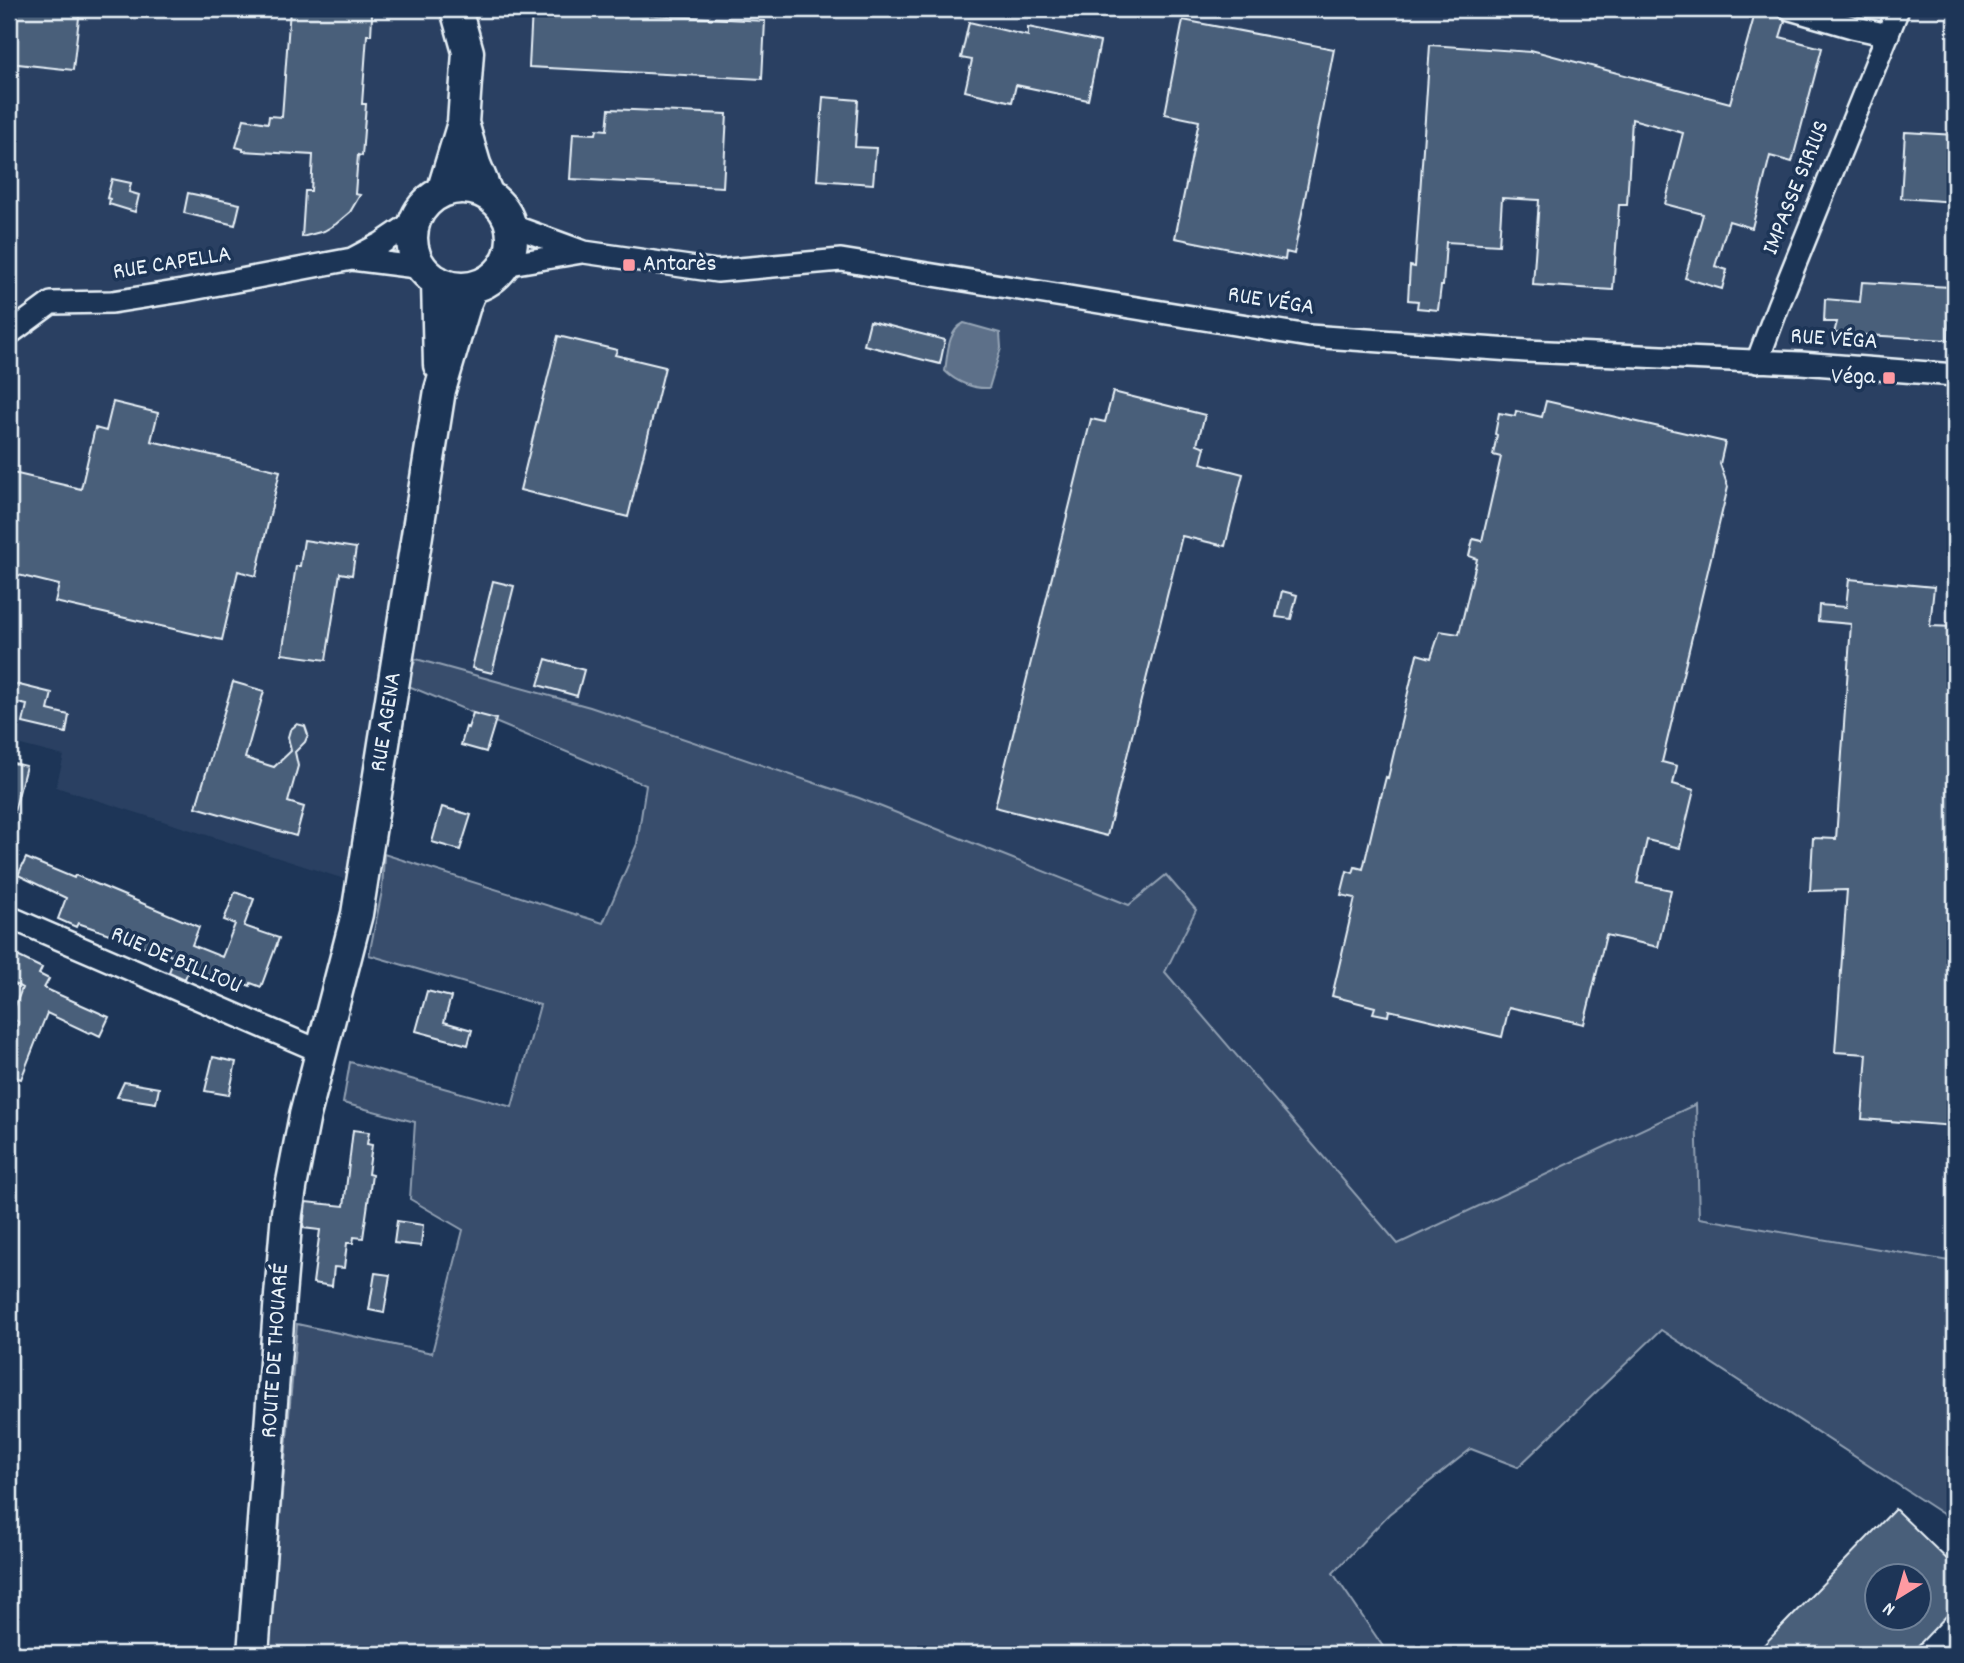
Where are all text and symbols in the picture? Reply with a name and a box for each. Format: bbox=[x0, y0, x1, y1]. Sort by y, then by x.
street label: IMPASSE SIRIUS bbox=[1755, 116, 1839, 260]
street label: RUE CAPELLA bbox=[111, 238, 233, 290]
place label: Antarès bbox=[643, 248, 717, 282]
marker: Antarès bbox=[621, 257, 637, 273]
street label: RUE VÉGA bbox=[1225, 278, 1317, 326]
street label: RUE VÉGA bbox=[1789, 320, 1879, 360]
place label: Véga bbox=[1831, 361, 1876, 395]
marker: Véga bbox=[1881, 370, 1897, 386]
street label: RUE AGENA bbox=[362, 670, 412, 774]
street label: RUE DE BILLIOU bbox=[105, 918, 247, 1004]
street label: ROUTE DE THOUARÉ bbox=[253, 1263, 299, 1439]
north arrow bbox=[1862, 1562, 1932, 1632]
text: N bbox=[1878, 1594, 1902, 1621]

